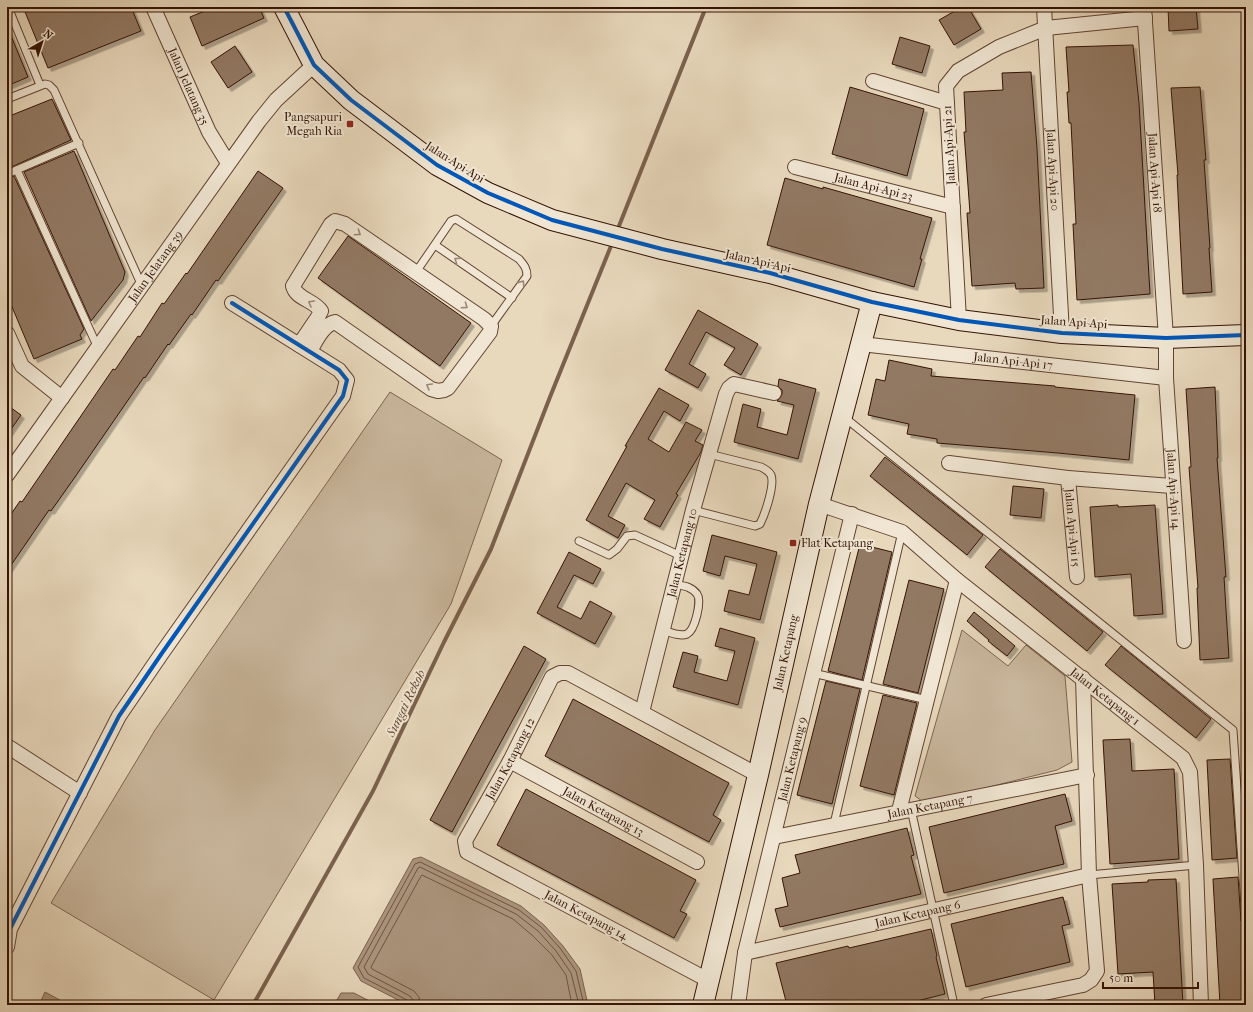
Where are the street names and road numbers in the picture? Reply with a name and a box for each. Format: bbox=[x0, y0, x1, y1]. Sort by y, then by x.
street label: Jalan Jelatang 35 bbox=[165, 45, 212, 127]
street label: Jalan Api-Api 21 bbox=[940, 105, 958, 186]
street label: Jalan Api-Api 20 bbox=[1044, 127, 1062, 211]
street label: Jalan Api-Api 18 bbox=[1145, 131, 1165, 213]
street label: Jalan Api-Api bbox=[422, 138, 487, 186]
street label: Jalan Api-Api 23 bbox=[832, 170, 914, 204]
street label: Jalan Jelatang 39 bbox=[125, 228, 186, 306]
street label: Jalan Api-Api bbox=[723, 246, 793, 275]
street label: Jalan Api-Api bbox=[1039, 313, 1108, 331]
street label: Jalan Api-Api 17 bbox=[972, 349, 1054, 372]
street label: Jalan Api-Api 14 bbox=[1164, 447, 1183, 531]
street label: Jalan Api-Api 15 bbox=[1062, 487, 1083, 568]
street label: Jalan Ketapang 10 bbox=[664, 507, 700, 600]
street label: Jalan Ketapang bbox=[770, 612, 801, 693]
street label: Jalan Ketapang 1 bbox=[1067, 664, 1143, 728]
street label: Jalan Ketapang 12 bbox=[482, 715, 538, 803]
street label: Jalan Ketapang 9 bbox=[775, 715, 809, 804]
street label: Jalan Ketapang 13 bbox=[560, 783, 646, 839]
street label: Jalan Ketapang 7 bbox=[885, 791, 974, 822]
street label: Jalan Ketapang 14 bbox=[541, 887, 631, 943]
street label: Jalan Ketapang 6 bbox=[873, 897, 962, 931]

